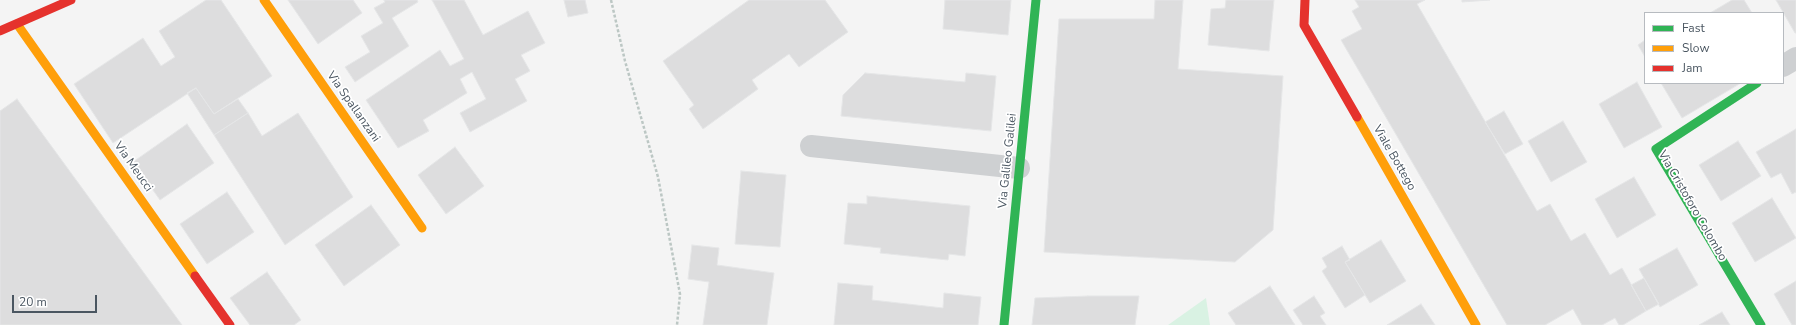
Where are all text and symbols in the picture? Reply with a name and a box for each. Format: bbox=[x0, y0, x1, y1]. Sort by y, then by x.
legend bbox=[1644, 12, 1784, 84]
text: Fast bbox=[1682, 20, 1705, 36]
text: Slow bbox=[1682, 40, 1710, 56]
text: Jam bbox=[1682, 60, 1703, 76]
street label: Via Spallanzani bbox=[323, 69, 383, 145]
street label: Via Galileo Galilei bbox=[996, 113, 1020, 209]
street label: Viale Bottego bbox=[1369, 123, 1419, 193]
street label: Via Meucci bbox=[111, 139, 155, 195]
street label: Via Cristoforo Colombo bbox=[1655, 148, 1729, 264]
scale bar bbox=[14, 287, 99, 313]
text: 20 m bbox=[19, 294, 47, 310]

